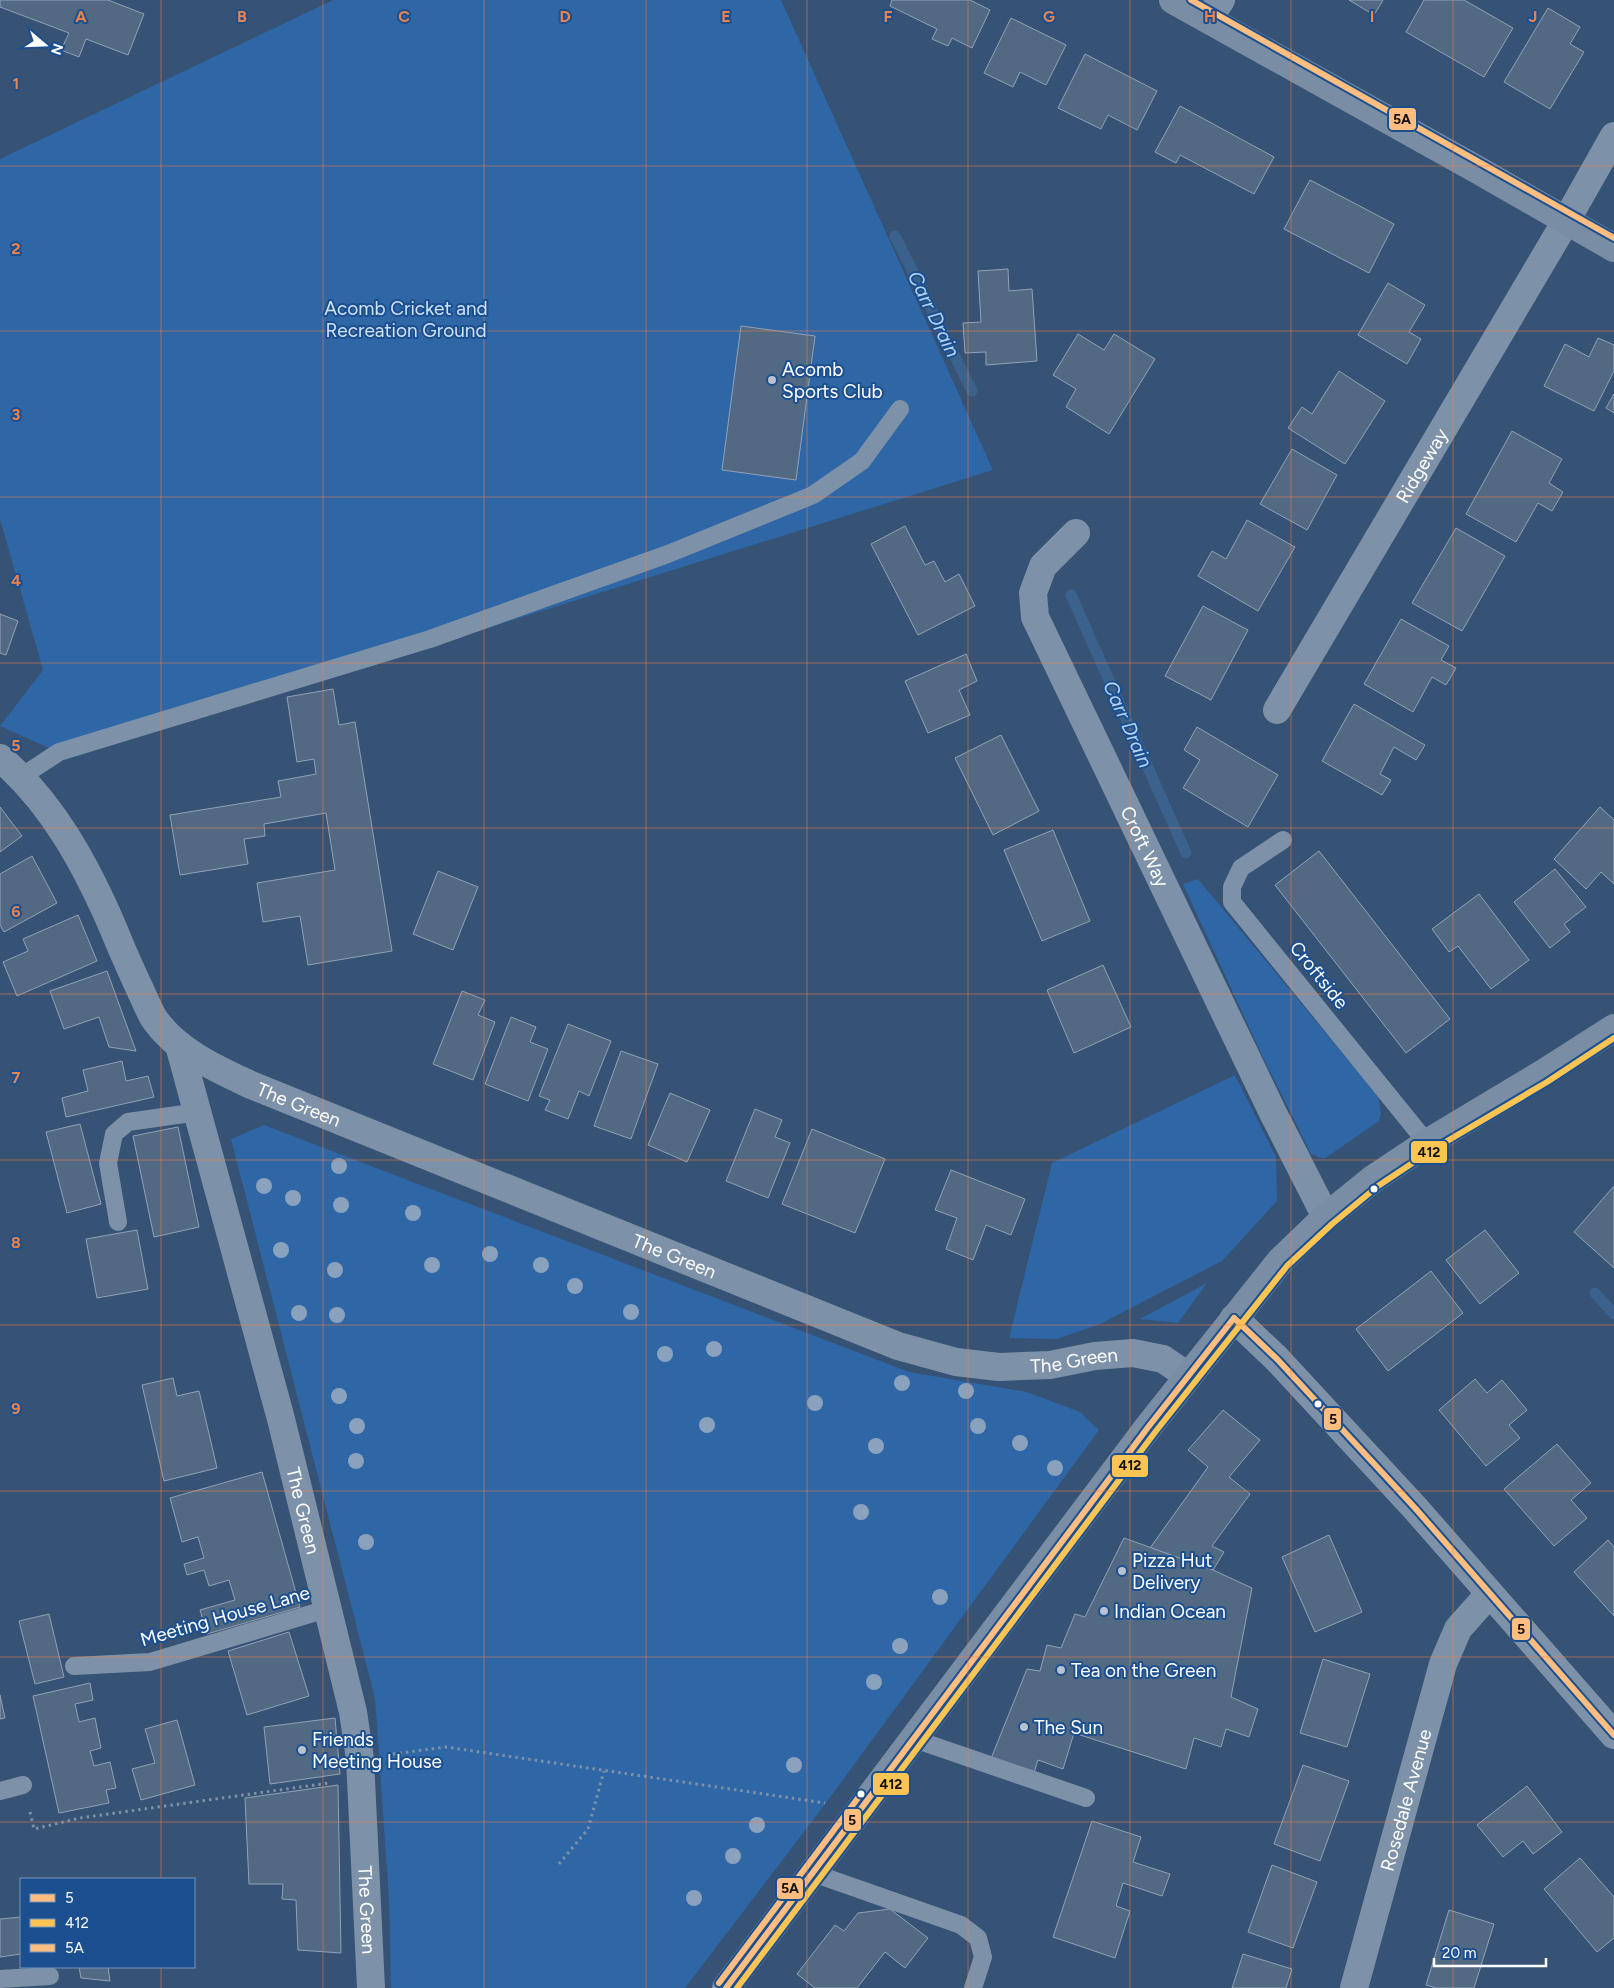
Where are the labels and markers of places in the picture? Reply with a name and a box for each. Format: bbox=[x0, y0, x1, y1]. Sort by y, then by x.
place label: Acomb Sports Club bbox=[782, 358, 883, 403]
marker: Acomb Sports Club bbox=[766, 374, 778, 386]
unlabelled marker bbox=[1369, 1184, 1379, 1194]
unlabelled marker bbox=[1313, 1399, 1323, 1409]
place label: Pizza Hut Delivery bbox=[1132, 1549, 1213, 1594]
marker: Pizza Hut Delivery bbox=[1116, 1565, 1128, 1577]
place label: Indian Ocean bbox=[1114, 1600, 1226, 1623]
marker: Indian Ocean bbox=[1098, 1605, 1110, 1617]
place label: Tea on the Green bbox=[1071, 1659, 1216, 1682]
marker: Tea on the Green bbox=[1055, 1664, 1067, 1676]
place label: The Sun bbox=[1034, 1716, 1103, 1739]
marker: The Sun bbox=[1018, 1721, 1030, 1733]
place label: Friends Meeting House bbox=[312, 1728, 442, 1773]
marker: Friends Meeting House bbox=[296, 1744, 308, 1756]
unlabelled marker bbox=[856, 1789, 866, 1799]

